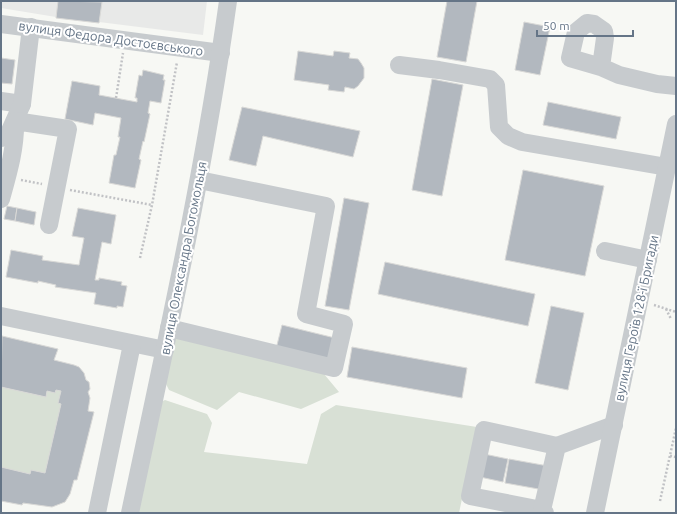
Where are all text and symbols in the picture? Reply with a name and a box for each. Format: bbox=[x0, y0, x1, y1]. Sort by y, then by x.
scale bar bbox=[537, 12, 633, 38]
street label: вулиця Федора Достоєвського bbox=[18, 18, 204, 58]
text: 50 m bbox=[543, 19, 570, 32]
street label: вулиця Олександра Богомольця bbox=[157, 160, 209, 356]
street label: вулиця Героїв 128-ї Бригади bbox=[612, 234, 660, 402]

